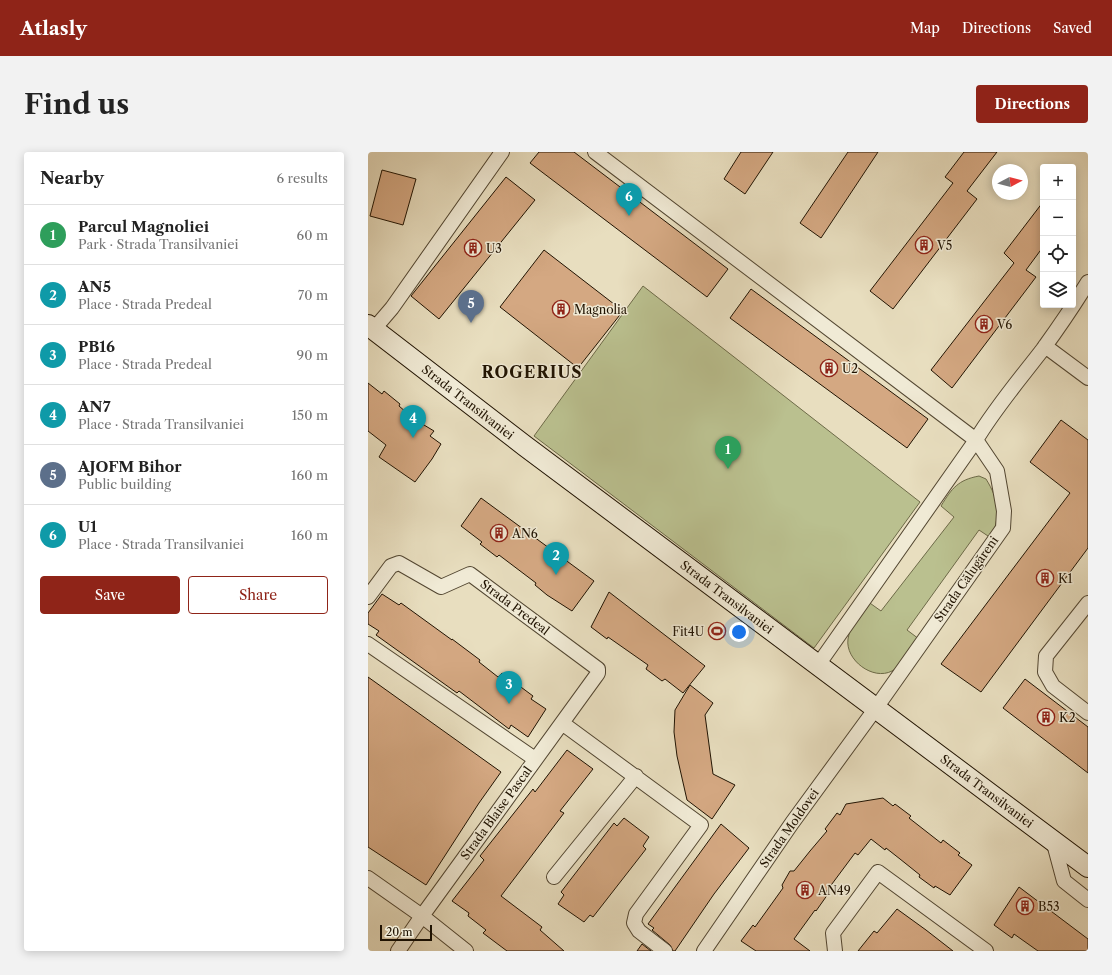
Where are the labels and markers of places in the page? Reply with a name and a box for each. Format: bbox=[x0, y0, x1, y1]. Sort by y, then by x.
pin: 6 bbox=[616, 183, 642, 216]
building icon: V5 bbox=[914, 235, 934, 255]
building icon: U3 bbox=[463, 238, 483, 258]
place label: V5 bbox=[936, 238, 952, 253]
place label: U3 bbox=[486, 241, 502, 256]
pin: 5 bbox=[458, 290, 484, 323]
building icon: Magnolia bbox=[551, 299, 571, 319]
place label: Magnolia bbox=[574, 302, 628, 317]
building icon: V6 bbox=[974, 314, 994, 334]
place label: V6 bbox=[996, 317, 1012, 332]
building icon: U2 bbox=[819, 358, 839, 378]
place label: U2 bbox=[842, 361, 858, 376]
pin: 4 bbox=[400, 405, 426, 438]
pin: 1 bbox=[715, 436, 741, 469]
building icon: AN6 bbox=[489, 523, 509, 543]
place label: AN6 bbox=[511, 526, 538, 541]
pin: 2 bbox=[543, 542, 569, 575]
building icon: K1 bbox=[1035, 568, 1055, 588]
place label: K1 bbox=[1058, 571, 1073, 586]
sports icon: Fit4U bbox=[707, 621, 727, 641]
place label: Fit4U bbox=[672, 624, 704, 639]
pin: 3 bbox=[496, 671, 522, 704]
building icon: K2 bbox=[1036, 707, 1056, 727]
place label: K2 bbox=[1059, 710, 1076, 725]
building icon: AN49 bbox=[795, 880, 815, 900]
place label: AN49 bbox=[817, 883, 851, 898]
building icon: B53 bbox=[1015, 896, 1035, 916]
place label: B53 bbox=[1038, 899, 1060, 914]

